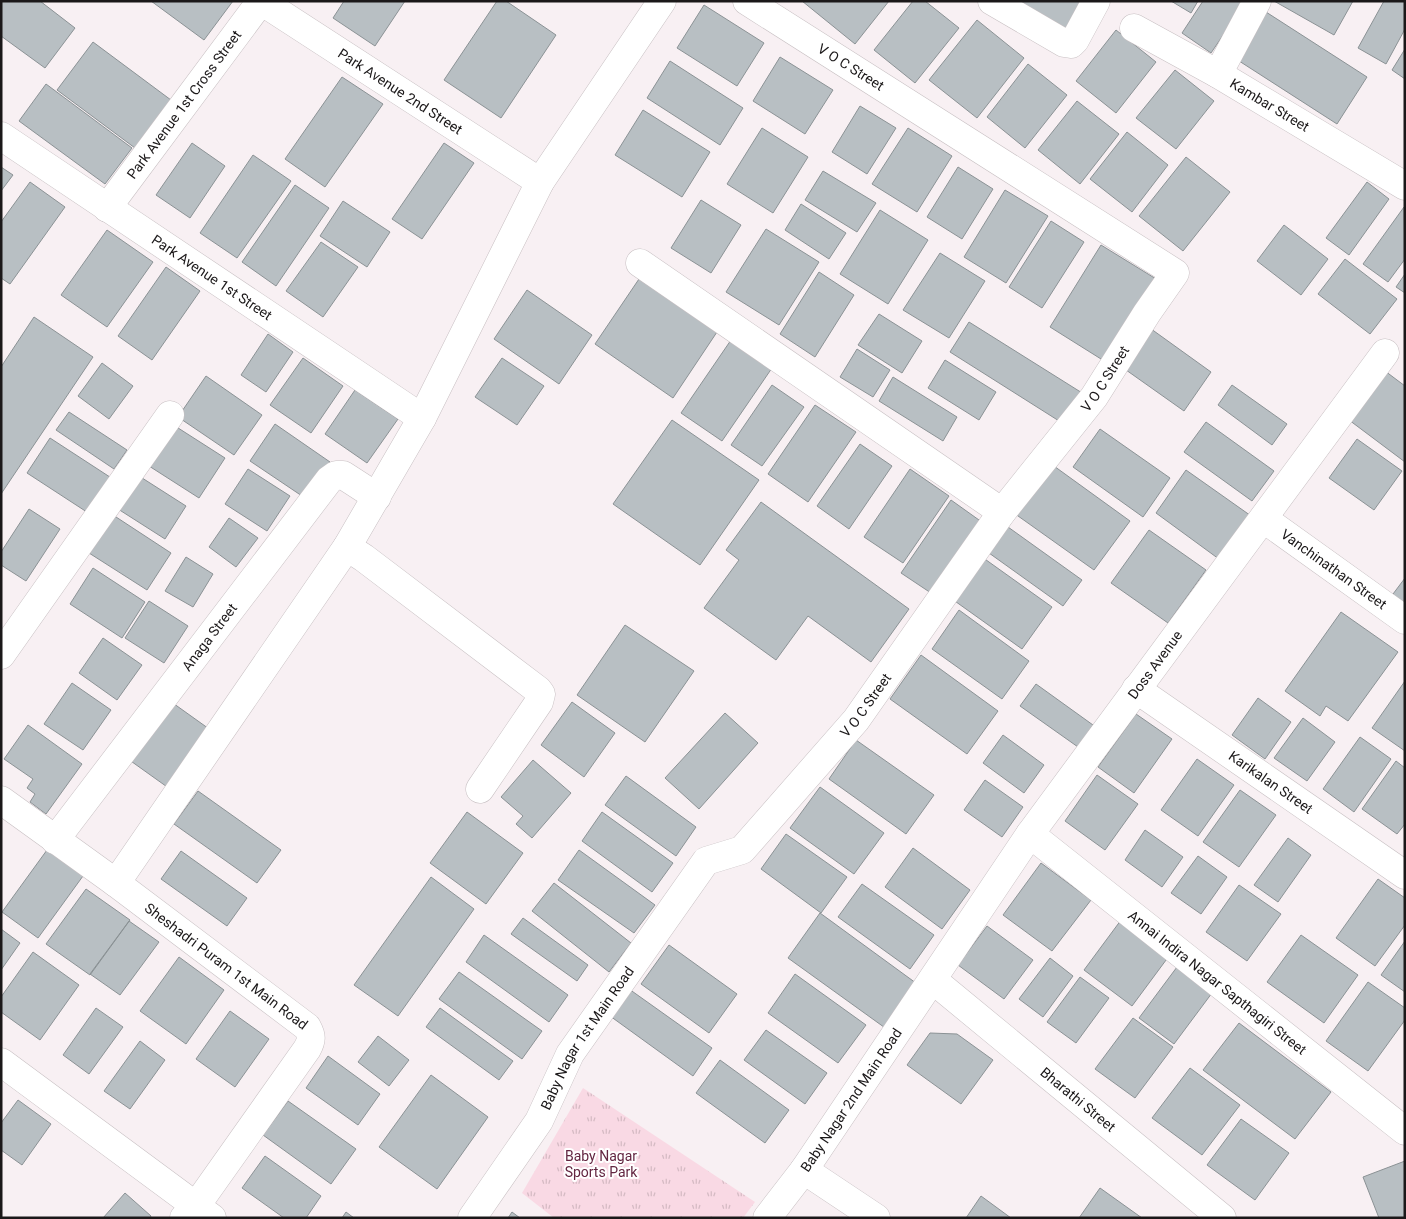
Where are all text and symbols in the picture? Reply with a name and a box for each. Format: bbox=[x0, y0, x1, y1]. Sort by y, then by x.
street label: Park Avenue 1st Cross Street bbox=[124, 27, 245, 182]
street label: V O C Street bbox=[815, 40, 887, 94]
street label: Park Avenue 2nd Street bbox=[335, 45, 466, 138]
street label: Kambar Street bbox=[1227, 75, 1312, 135]
street label: Park Avenue 1st Street bbox=[149, 231, 275, 324]
street label: V O C Street bbox=[1078, 343, 1132, 415]
street label: Vanchinathan Street bbox=[1278, 526, 1390, 612]
street label: Anaga Street bbox=[179, 600, 240, 674]
street label: Doss Avenue bbox=[1125, 627, 1185, 702]
street label: V O C Street bbox=[837, 670, 894, 740]
street label: Karikalan Street bbox=[1226, 748, 1316, 817]
street label: Sheshadri Puram 1st Main Road bbox=[142, 900, 311, 1033]
street label: Annai Indira Nagar Sapthagiri Street bbox=[1125, 907, 1310, 1058]
street label: Baby Nagar 1st Main Road bbox=[537, 964, 637, 1112]
street label: Baby Nagar 2nd Main Road bbox=[797, 1025, 905, 1175]
street label: Bharathi Street bbox=[1037, 1064, 1119, 1135]
park label: Baby Nagar Sports Park bbox=[565, 1148, 638, 1180]

